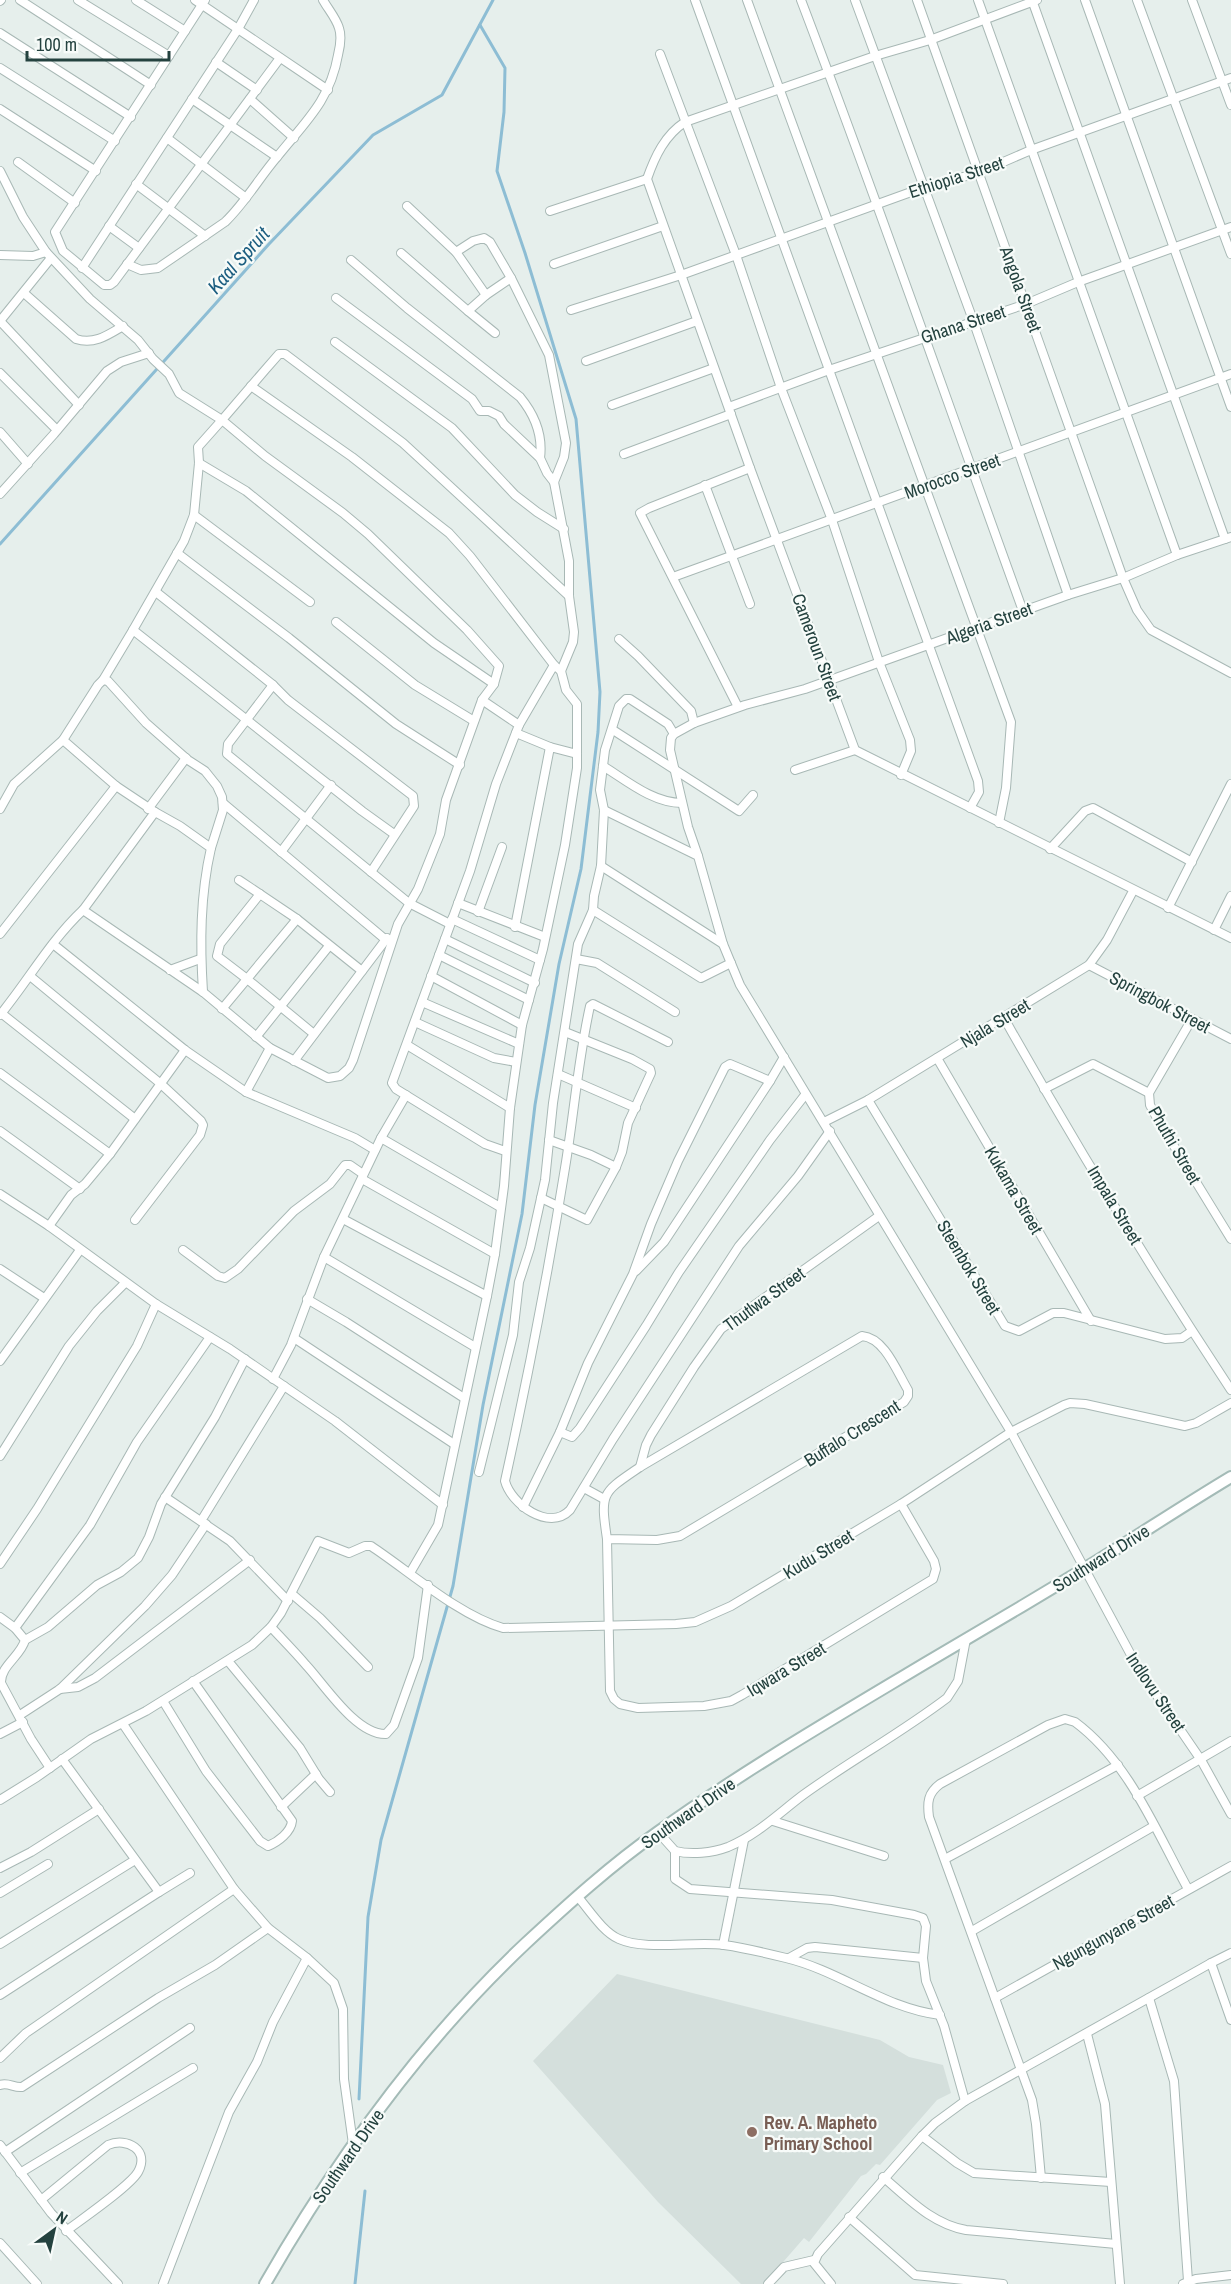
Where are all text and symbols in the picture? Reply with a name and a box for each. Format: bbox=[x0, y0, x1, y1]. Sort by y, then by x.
scale bar bbox=[27, 24, 170, 62]
text: 100 m bbox=[36, 32, 77, 57]
street label: Ethiopia Street bbox=[905, 150, 1007, 204]
water label: Kaal Spruit bbox=[201, 220, 275, 299]
street label: Angola Street bbox=[994, 242, 1048, 335]
street label: Ghana Street bbox=[917, 299, 1009, 349]
street label: Morocco Street bbox=[901, 447, 1003, 505]
street label: Cameroun Street bbox=[786, 590, 848, 704]
street label: Algeria Street bbox=[941, 596, 1036, 651]
street label: Springbok Street bbox=[1105, 965, 1215, 1039]
street label: Njala Street bbox=[956, 992, 1034, 1054]
street label: Phuthi Street bbox=[1143, 1101, 1207, 1189]
street label: Kukama Street bbox=[979, 1141, 1049, 1239]
street label: Impala Street bbox=[1082, 1161, 1148, 1249]
street label: Steenbok Street bbox=[931, 1215, 1007, 1319]
street label: Thutlwa Street bbox=[718, 1261, 810, 1337]
street label: Buffalo Crescent bbox=[799, 1394, 905, 1472]
street label: Southward Drive bbox=[1048, 1518, 1154, 1598]
street label: Kudu Street bbox=[778, 1523, 858, 1585]
street label: Iqwara Street bbox=[742, 1636, 830, 1702]
street label: Indlovu Street bbox=[1120, 1647, 1192, 1737]
street label: Southward Drive bbox=[636, 1771, 740, 1855]
street label: Ngungunyane Street bbox=[1048, 1888, 1178, 1976]
street label: Southward Drive bbox=[306, 2104, 390, 2208]
place label: Rev. A. Mapheto Primary School bbox=[764, 2110, 877, 2156]
marker: Rev. A. Mapheto Primary School bbox=[745, 2125, 759, 2139]
north arrow bbox=[24, 2200, 84, 2260]
text: N bbox=[52, 2206, 72, 2229]

